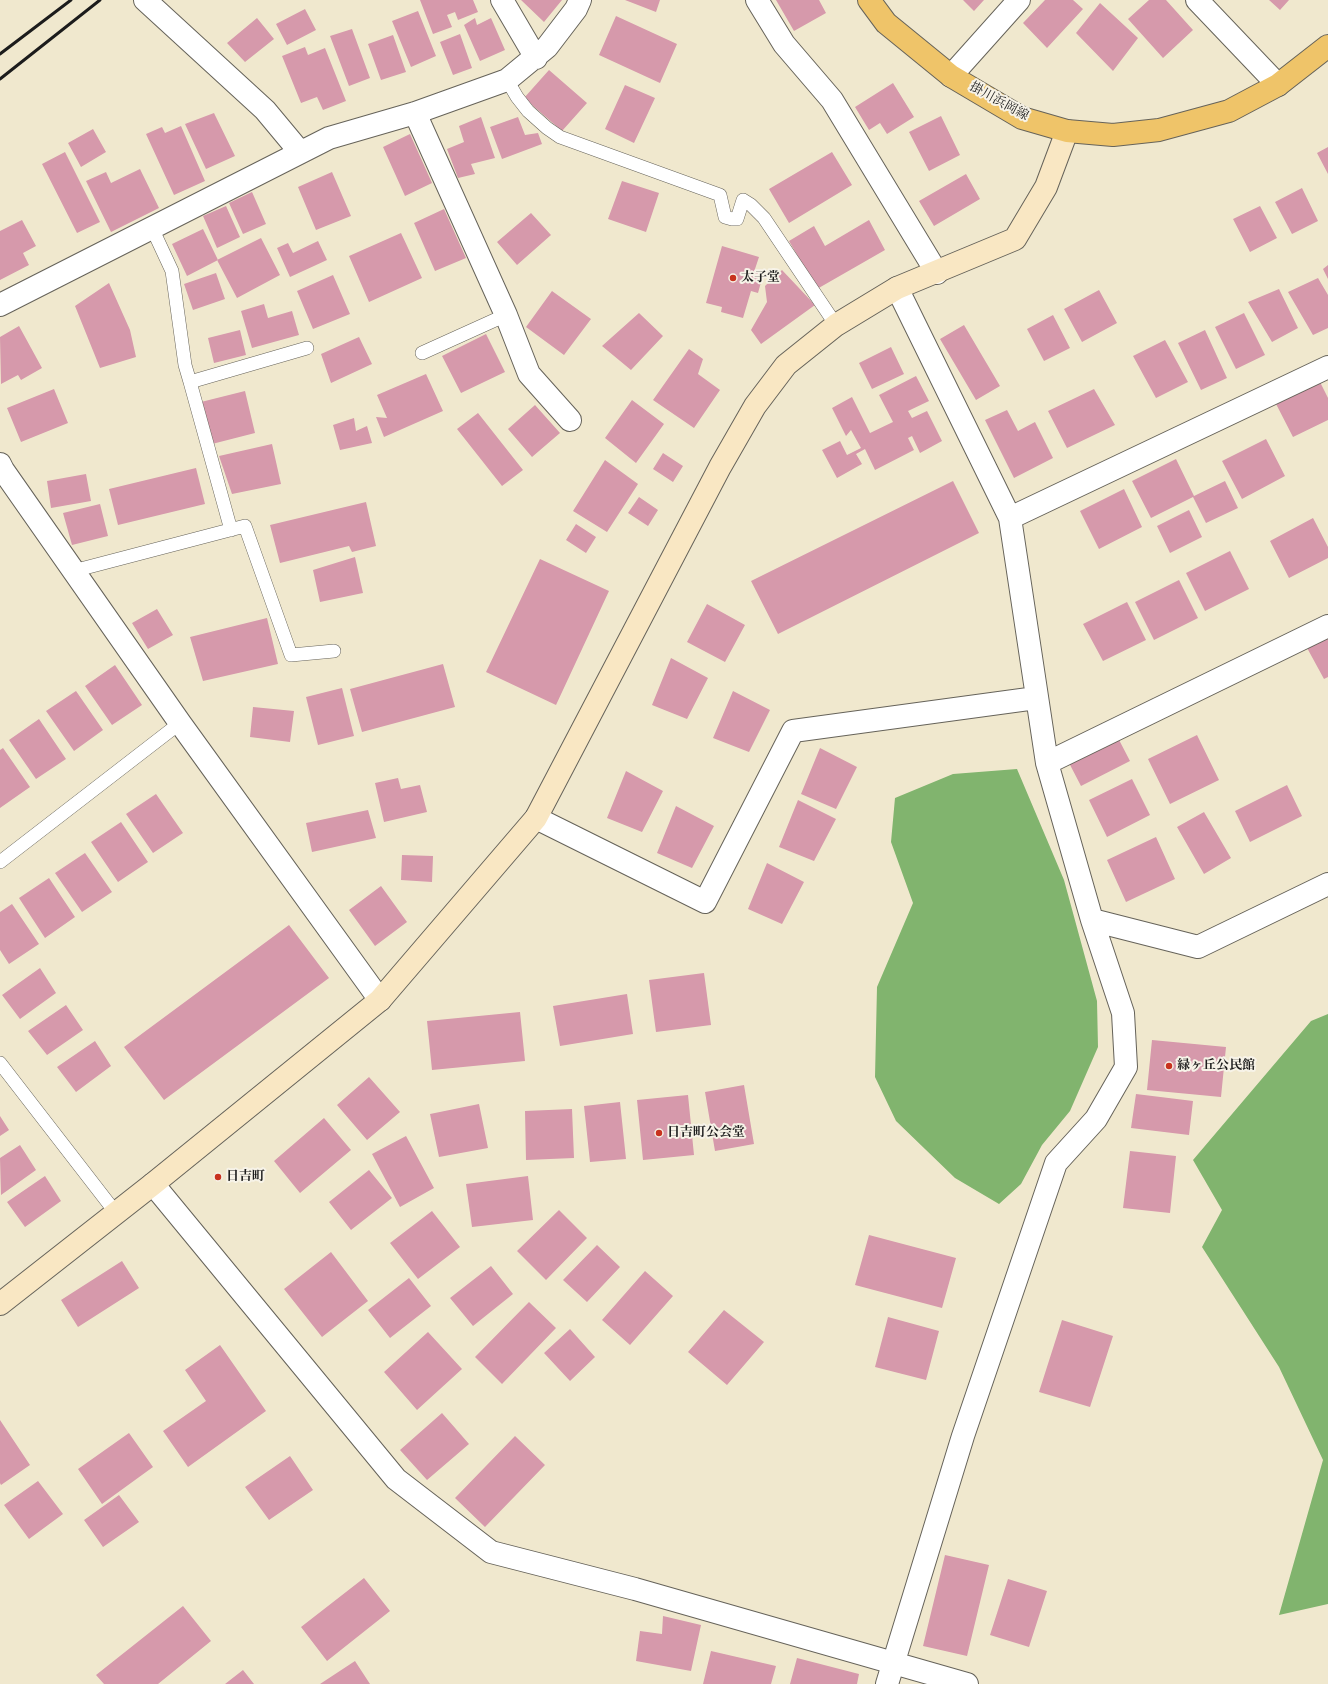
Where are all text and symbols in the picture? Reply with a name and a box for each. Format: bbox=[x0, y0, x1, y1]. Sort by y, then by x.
street label: 掛川浜岡線 bbox=[967, 79, 1031, 125]
place label: 太子堂 bbox=[741, 270, 780, 286]
marker: 太子堂 bbox=[728, 273, 738, 283]
place label: 緑ヶ丘公民館 bbox=[1177, 1058, 1255, 1074]
marker: 緑ヶ丘公民館 bbox=[1164, 1061, 1174, 1071]
place label: 日吉町公会堂 bbox=[667, 1125, 745, 1141]
marker: 日吉町公会堂 bbox=[654, 1128, 664, 1138]
place label: 日吉町 bbox=[226, 1169, 265, 1185]
marker: 日吉町 bbox=[213, 1172, 223, 1182]

